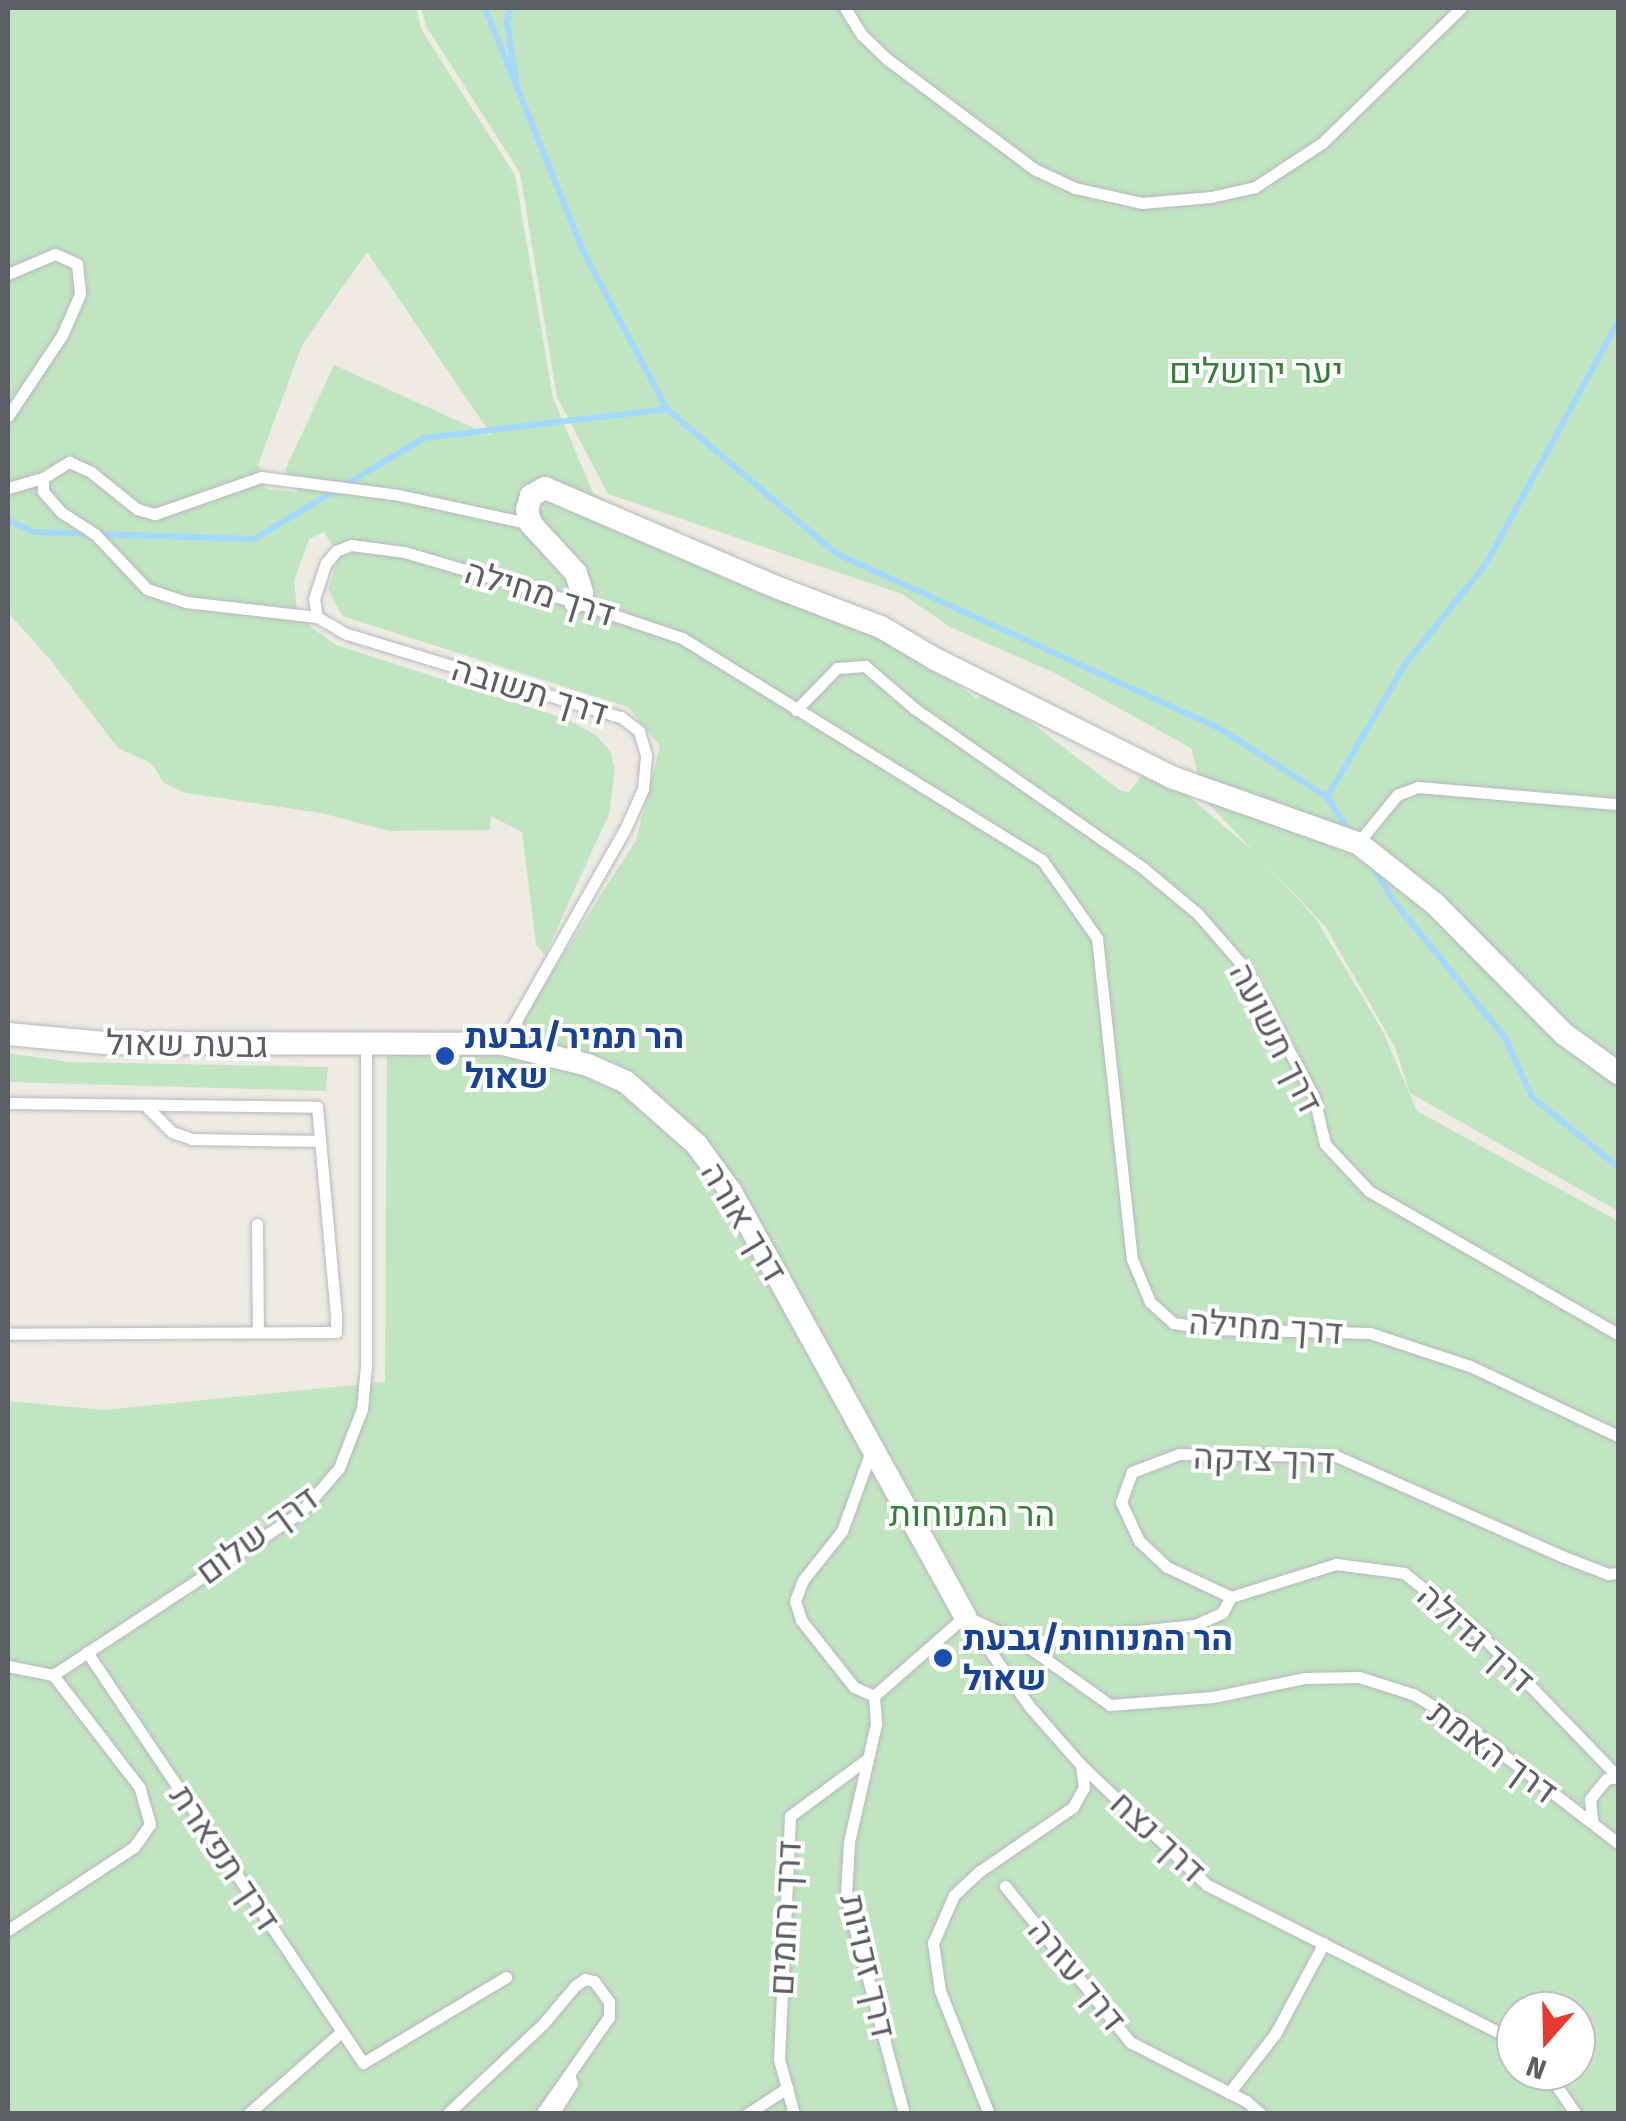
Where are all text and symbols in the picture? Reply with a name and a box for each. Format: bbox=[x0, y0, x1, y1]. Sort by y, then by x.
park label: יער ירושלים bbox=[1169, 350, 1343, 392]
street label: דרך מחילה bbox=[460, 550, 620, 636]
street label: דרך תשובה bbox=[447, 647, 613, 735]
street label: דרך תשועה bbox=[1220, 956, 1332, 1120]
place label: הר תמיר/גבעת שאול bbox=[465, 1015, 684, 1097]
street label: גבעת שאול bbox=[106, 1022, 268, 1066]
marker: הר תמיר/גבעת שאול bbox=[434, 1045, 456, 1067]
street label: דרך אורה bbox=[692, 1154, 796, 1290]
street label: דרך מחילה bbox=[1187, 1301, 1345, 1353]
street label: דרך צדקה bbox=[1192, 1436, 1336, 1482]
street label: דרך שלום bbox=[188, 1477, 326, 1593]
park label: הר המנוחות bbox=[889, 1493, 1055, 1535]
street label: דרך גדולה bbox=[1409, 1575, 1543, 1701]
place label: הר המנוחות/גבעת שאול bbox=[963, 1617, 1233, 1699]
marker: הר המנוחות/גבעת שאול bbox=[932, 1647, 954, 1669]
street label: דרך האמת bbox=[1420, 1691, 1566, 1813]
street label: דרך תפארת bbox=[161, 1777, 289, 1939]
street label: דרך נצח bbox=[1102, 1782, 1214, 1892]
street label: דרך רחמים bbox=[760, 1839, 810, 1997]
street label: דרך זכויות bbox=[831, 1890, 905, 2042]
street label: דרך עזרה bbox=[1019, 1910, 1135, 2040]
north arrow bbox=[1496, 1991, 1596, 2091]
text: N bbox=[1522, 2049, 1551, 2086]

